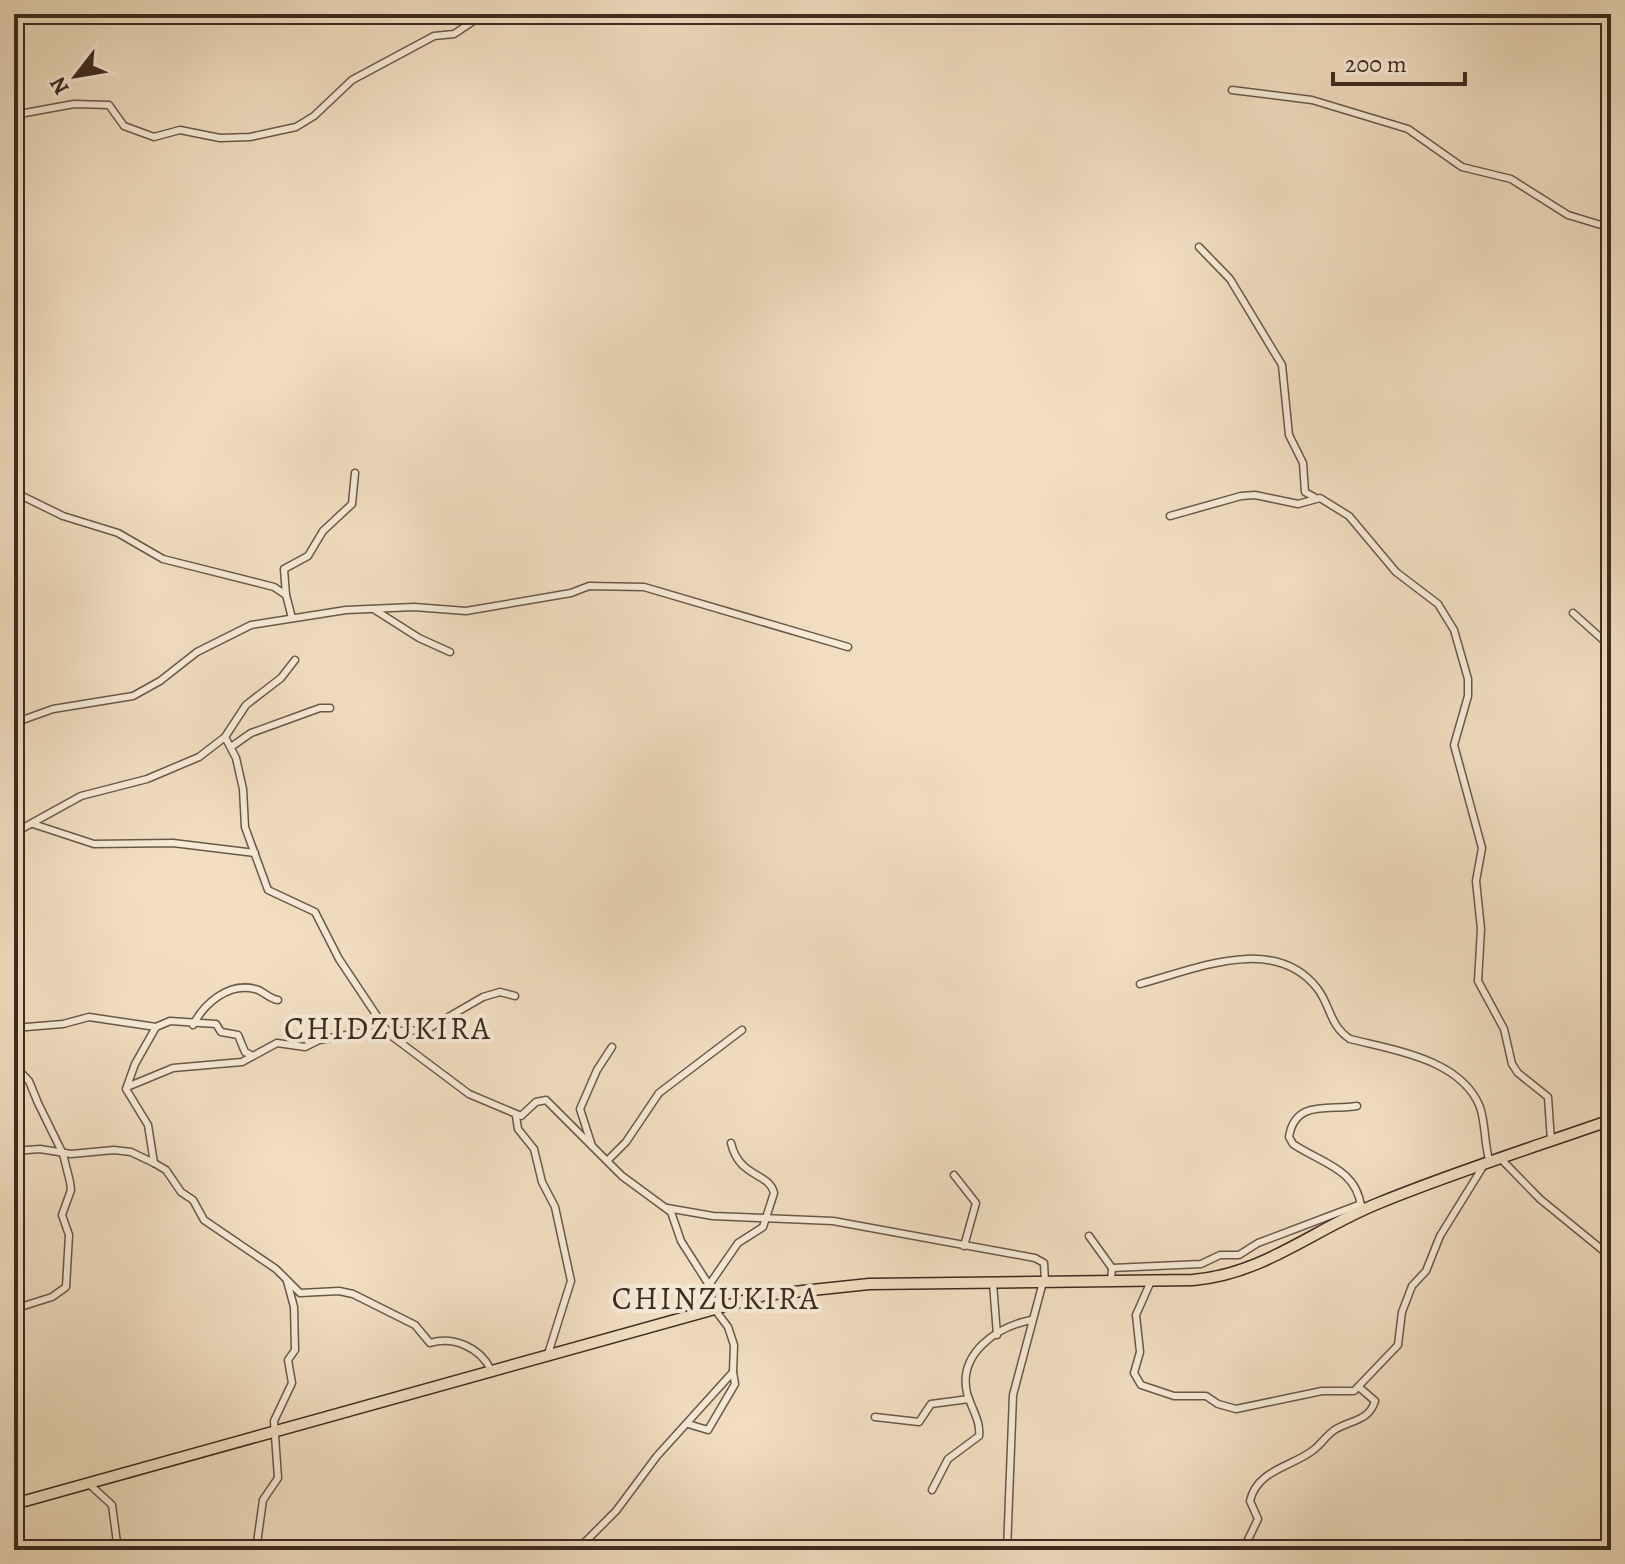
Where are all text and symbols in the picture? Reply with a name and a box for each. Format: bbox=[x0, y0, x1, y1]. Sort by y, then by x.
north arrow bbox=[36, 36, 116, 116]
scale bar bbox=[1333, 36, 1465, 86]
text: 200 m bbox=[1345, 48, 1407, 80]
text: N bbox=[43, 71, 77, 100]
district label: CHIDZUKIRA bbox=[284, 1006, 492, 1050]
district label: CHINZUKIRA bbox=[612, 1276, 820, 1320]

